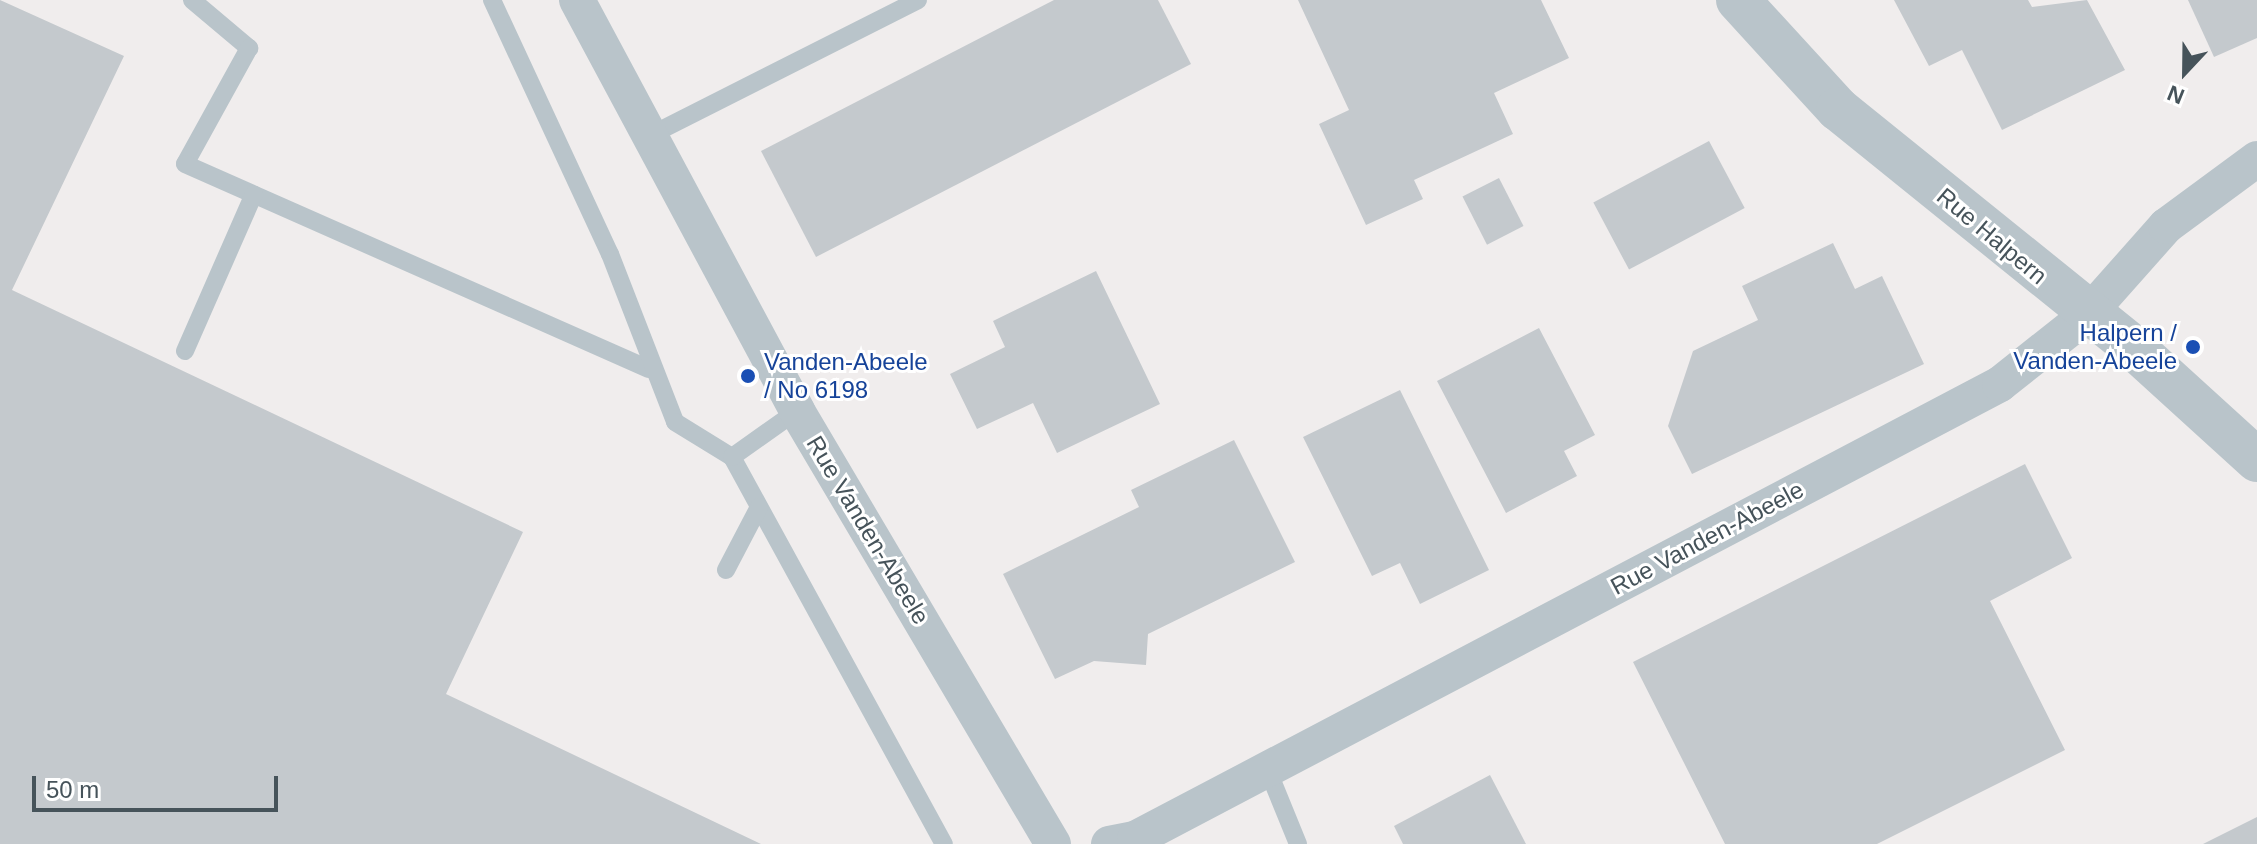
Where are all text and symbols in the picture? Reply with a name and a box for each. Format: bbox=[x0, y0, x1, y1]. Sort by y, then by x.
north arrow bbox=[2145, 32, 2225, 112]
text: N bbox=[2164, 80, 2188, 109]
street label: Rue Halpern bbox=[1931, 182, 2053, 290]
place label: Halpern / Vanden-Abeele bbox=[2013, 319, 2177, 375]
marker: Halpern / Vanden-Abeele bbox=[2184, 338, 2202, 356]
place label: Vanden-Abeele / No 6198 bbox=[764, 348, 928, 404]
marker: Vanden-Abeele / No 6198 bbox=[739, 367, 757, 385]
street label: Rue Vanden-Abeele bbox=[800, 431, 936, 629]
street label: Rue Vanden-Abeele bbox=[1606, 475, 1808, 601]
scale bar bbox=[36, 760, 282, 810]
text: 50 m bbox=[46, 776, 99, 803]

